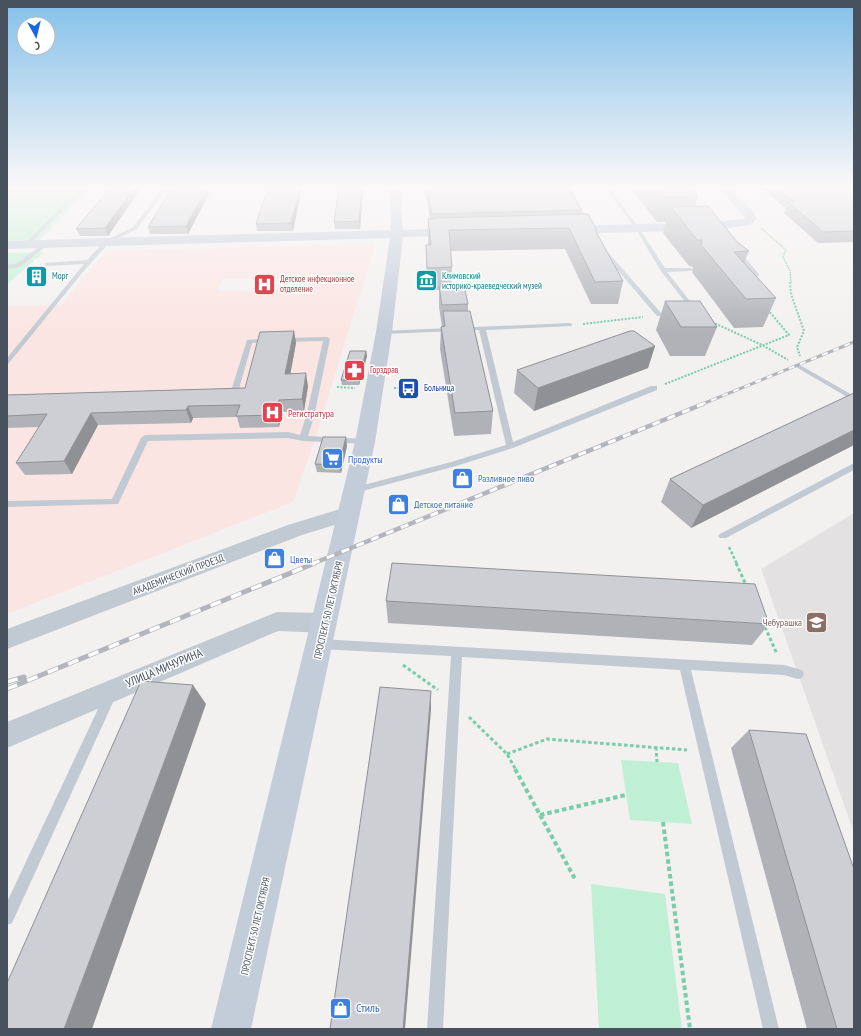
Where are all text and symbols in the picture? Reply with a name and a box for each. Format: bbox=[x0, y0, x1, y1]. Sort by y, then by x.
north arrow bbox=[16, 16, 56, 56]
text: С bbox=[34, 39, 41, 53]
building icon: Морг bbox=[24, 263, 50, 289]
museum icon: Климовский историко-краеведческий музей bbox=[414, 268, 440, 294]
place label: Морг bbox=[52, 270, 69, 281]
place label: Климовский историко-краеведческий музей bbox=[442, 270, 542, 291]
hospital icon: Детское инфекционное отделение bbox=[251, 271, 277, 297]
place label: Детское инфекционное отделение bbox=[280, 273, 355, 294]
pharmacy icon: Горздрав bbox=[342, 357, 368, 383]
place label: Горздрав bbox=[370, 364, 399, 375]
bus stop icon: Больница bbox=[395, 375, 421, 401]
place label: Больница bbox=[424, 382, 455, 393]
hospital icon: Регистратура bbox=[260, 400, 286, 426]
place label: Регистратура bbox=[288, 407, 334, 420]
supermarket icon: Продукты bbox=[319, 446, 345, 472]
place label: Продукты bbox=[348, 453, 383, 466]
shop icon: Разливное пиво bbox=[449, 465, 475, 491]
place label: Разливное пиво bbox=[478, 472, 534, 485]
shop icon: Детское питание bbox=[386, 491, 412, 517]
place label: Детское питание bbox=[414, 498, 473, 511]
shop icon: Цветы bbox=[261, 546, 287, 572]
street label: АКАДЕМИЧЕСКИЙ ПРОЕЗД bbox=[131, 551, 226, 598]
place label: Цветы bbox=[290, 553, 312, 566]
street label: ПРОСПЕКТ 50 ЛЕТ ОКТЯБРЯ bbox=[311, 560, 346, 660]
school or university icon: Чебурашка bbox=[804, 609, 830, 635]
place label: Чебурашка bbox=[763, 616, 802, 629]
street label: УЛИЦА МИЧУРИНА bbox=[123, 645, 205, 690]
street label: ПРОСПЕКТ 50 ЛЕТ ОКТЯБРЯ bbox=[238, 876, 273, 976]
shop icon: Стиль bbox=[328, 995, 354, 1021]
place label: Стиль bbox=[356, 1000, 380, 1015]

